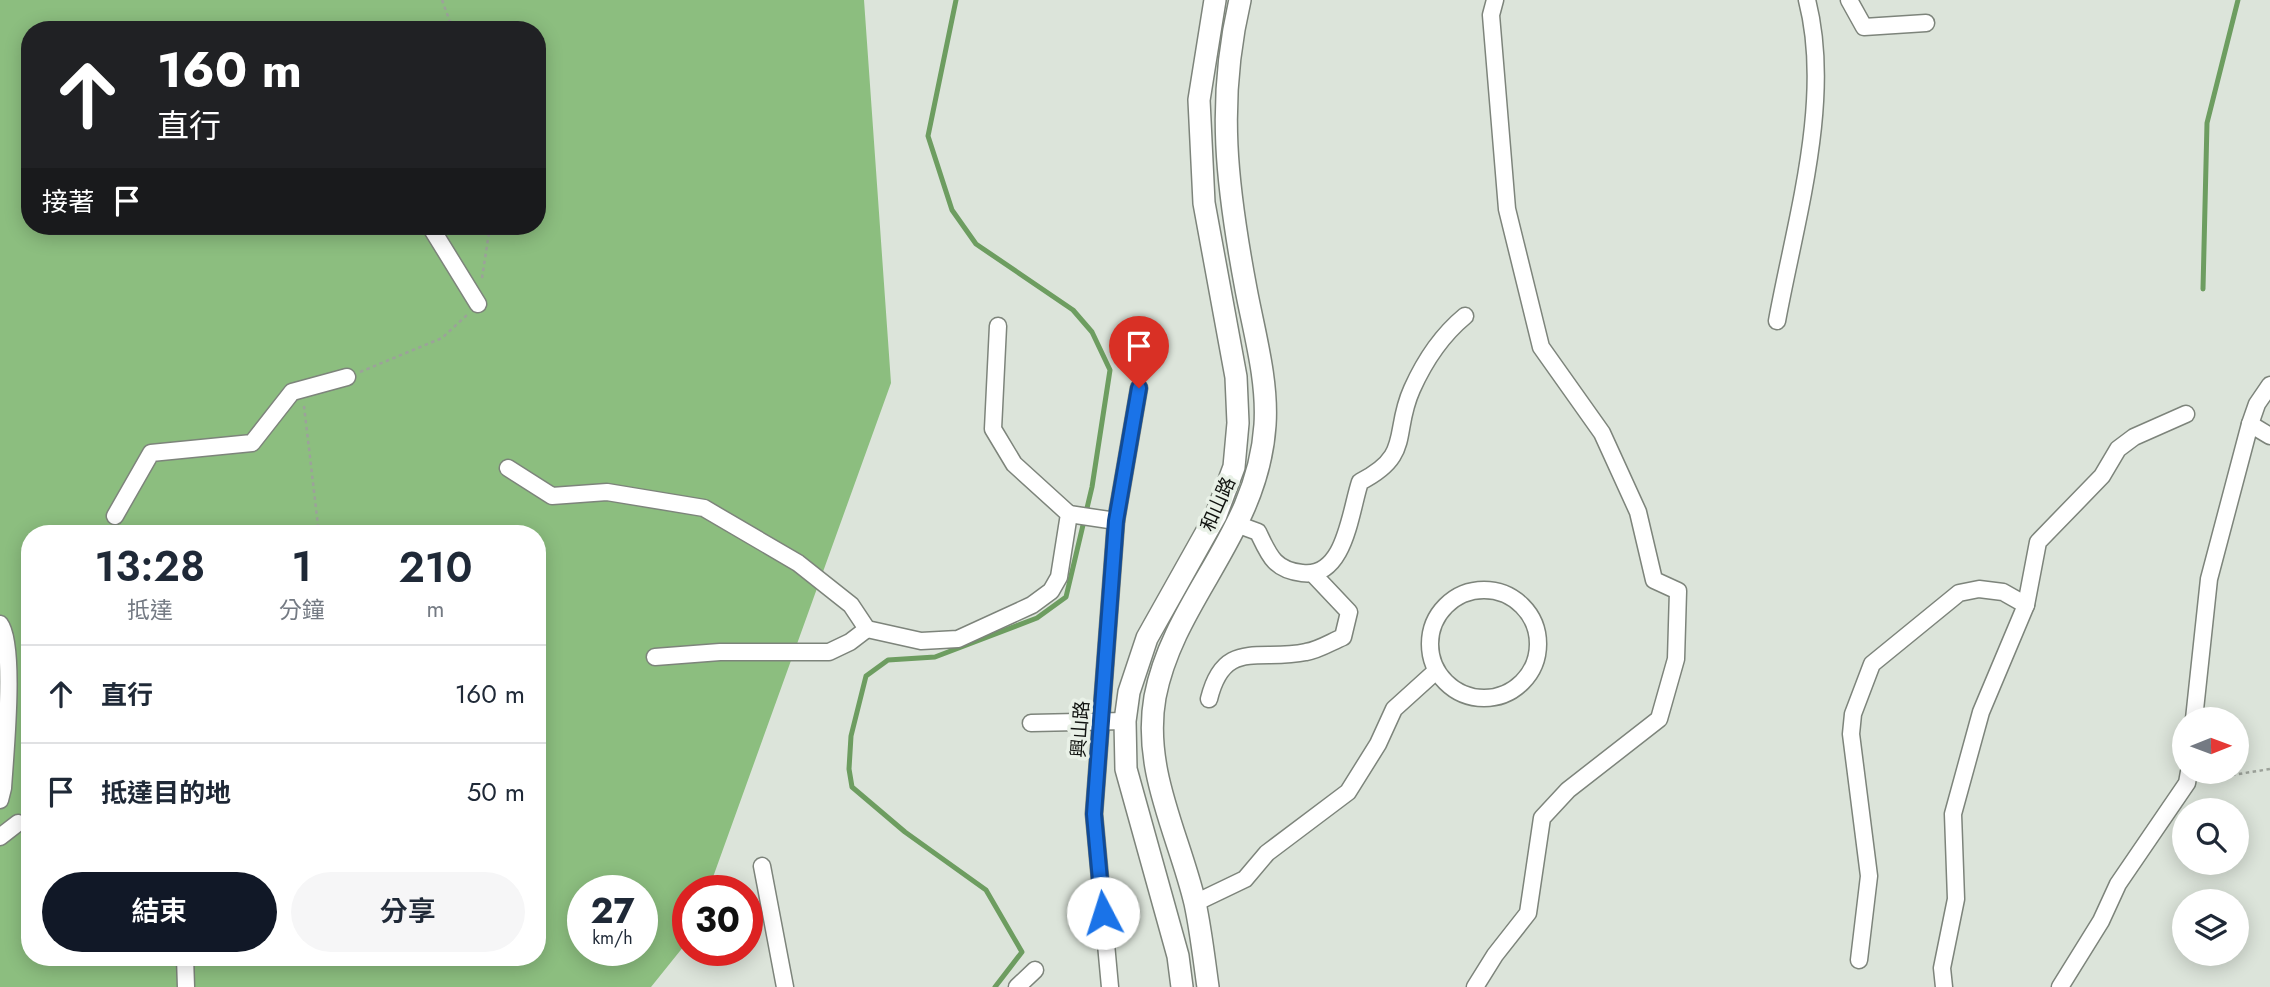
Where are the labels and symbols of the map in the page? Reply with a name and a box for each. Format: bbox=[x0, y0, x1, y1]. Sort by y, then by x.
pin bbox=[1109, 316, 1169, 388]
street label: 和山路 bbox=[1194, 472, 1242, 536]
street label: 興山路 bbox=[1065, 700, 1095, 758]
north arrow bbox=[2172, 707, 2249, 784]
speed limit sign: 30 bbox=[672, 875, 763, 966]
position arrow bbox=[1066, 876, 1140, 950]

